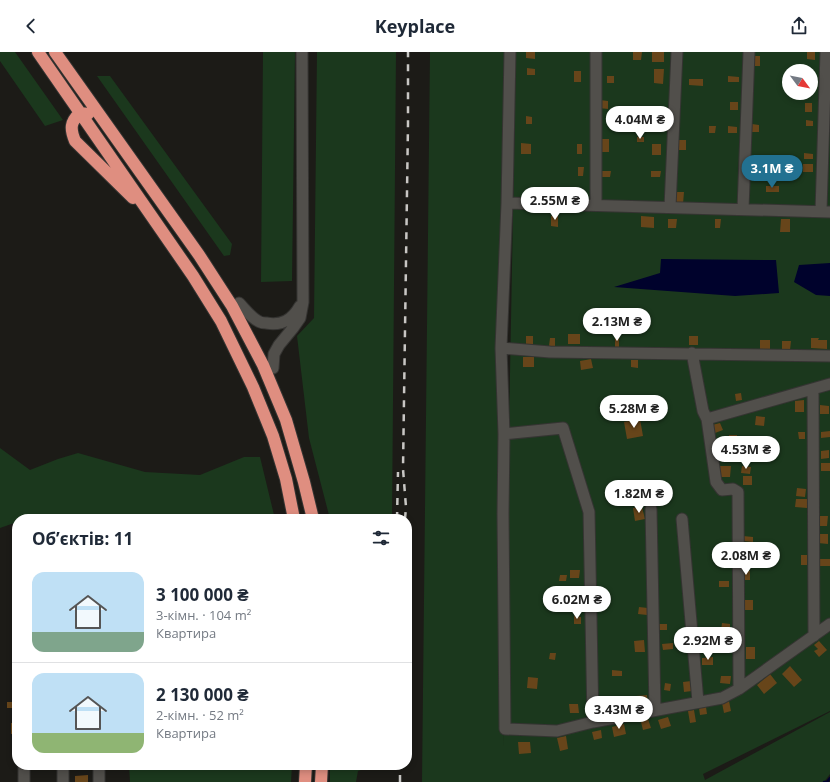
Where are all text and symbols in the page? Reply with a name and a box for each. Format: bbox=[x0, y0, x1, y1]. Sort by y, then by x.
text: Keyplace bbox=[375, 14, 455, 38]
icon: back bbox=[20, 15, 42, 37]
icon: share bbox=[788, 15, 810, 37]
north arrow bbox=[782, 64, 818, 100]
map controls bbox=[782, 64, 818, 100]
pin: 4.04M ₴ bbox=[603, 106, 677, 140]
text: 4.04M ₴ bbox=[615, 110, 665, 128]
pin: 3.1M ₴ bbox=[739, 155, 805, 189]
text: 3.1M ₴ bbox=[751, 159, 793, 177]
pin: 2.55M ₴ bbox=[518, 187, 592, 221]
text: 2.55M ₴ bbox=[530, 191, 580, 209]
pin: 2.13M ₴ bbox=[580, 308, 654, 342]
text: 2.13M ₴ bbox=[592, 312, 642, 330]
pin: 5.28M ₴ bbox=[597, 395, 671, 429]
text: 5.28M ₴ bbox=[609, 399, 659, 417]
pin: 4.53M ₴ bbox=[709, 436, 783, 470]
text: 4.53M ₴ bbox=[721, 440, 771, 458]
pin: 1.82M ₴ bbox=[602, 480, 676, 514]
text: 1.82M ₴ bbox=[614, 484, 664, 502]
text: Об’єктів: 11 bbox=[32, 527, 133, 550]
icon: filters bbox=[370, 527, 392, 549]
pin: 2.08M ₴ bbox=[709, 542, 783, 576]
text: 2.08M ₴ bbox=[721, 546, 771, 564]
text: 3 100 000 ₴ bbox=[156, 583, 249, 606]
pin: 6.02M ₴ bbox=[540, 586, 614, 620]
icon: home bbox=[64, 588, 112, 636]
text: 6.02M ₴ bbox=[552, 590, 602, 608]
text: 3-кімн. · 104 m² bbox=[156, 606, 251, 624]
text: Квартира bbox=[156, 624, 216, 642]
pin: 2.92M ₴ bbox=[671, 627, 745, 661]
text: 2.92M ₴ bbox=[683, 631, 733, 649]
text: 2 130 000 ₴ bbox=[156, 683, 249, 706]
icon: home bbox=[64, 689, 112, 737]
pin: 3.43M ₴ bbox=[582, 696, 656, 730]
text: 3.43M ₴ bbox=[594, 700, 644, 718]
text: 2-кімн. · 52 m² bbox=[156, 706, 244, 724]
text: Квартира bbox=[156, 724, 216, 742]

